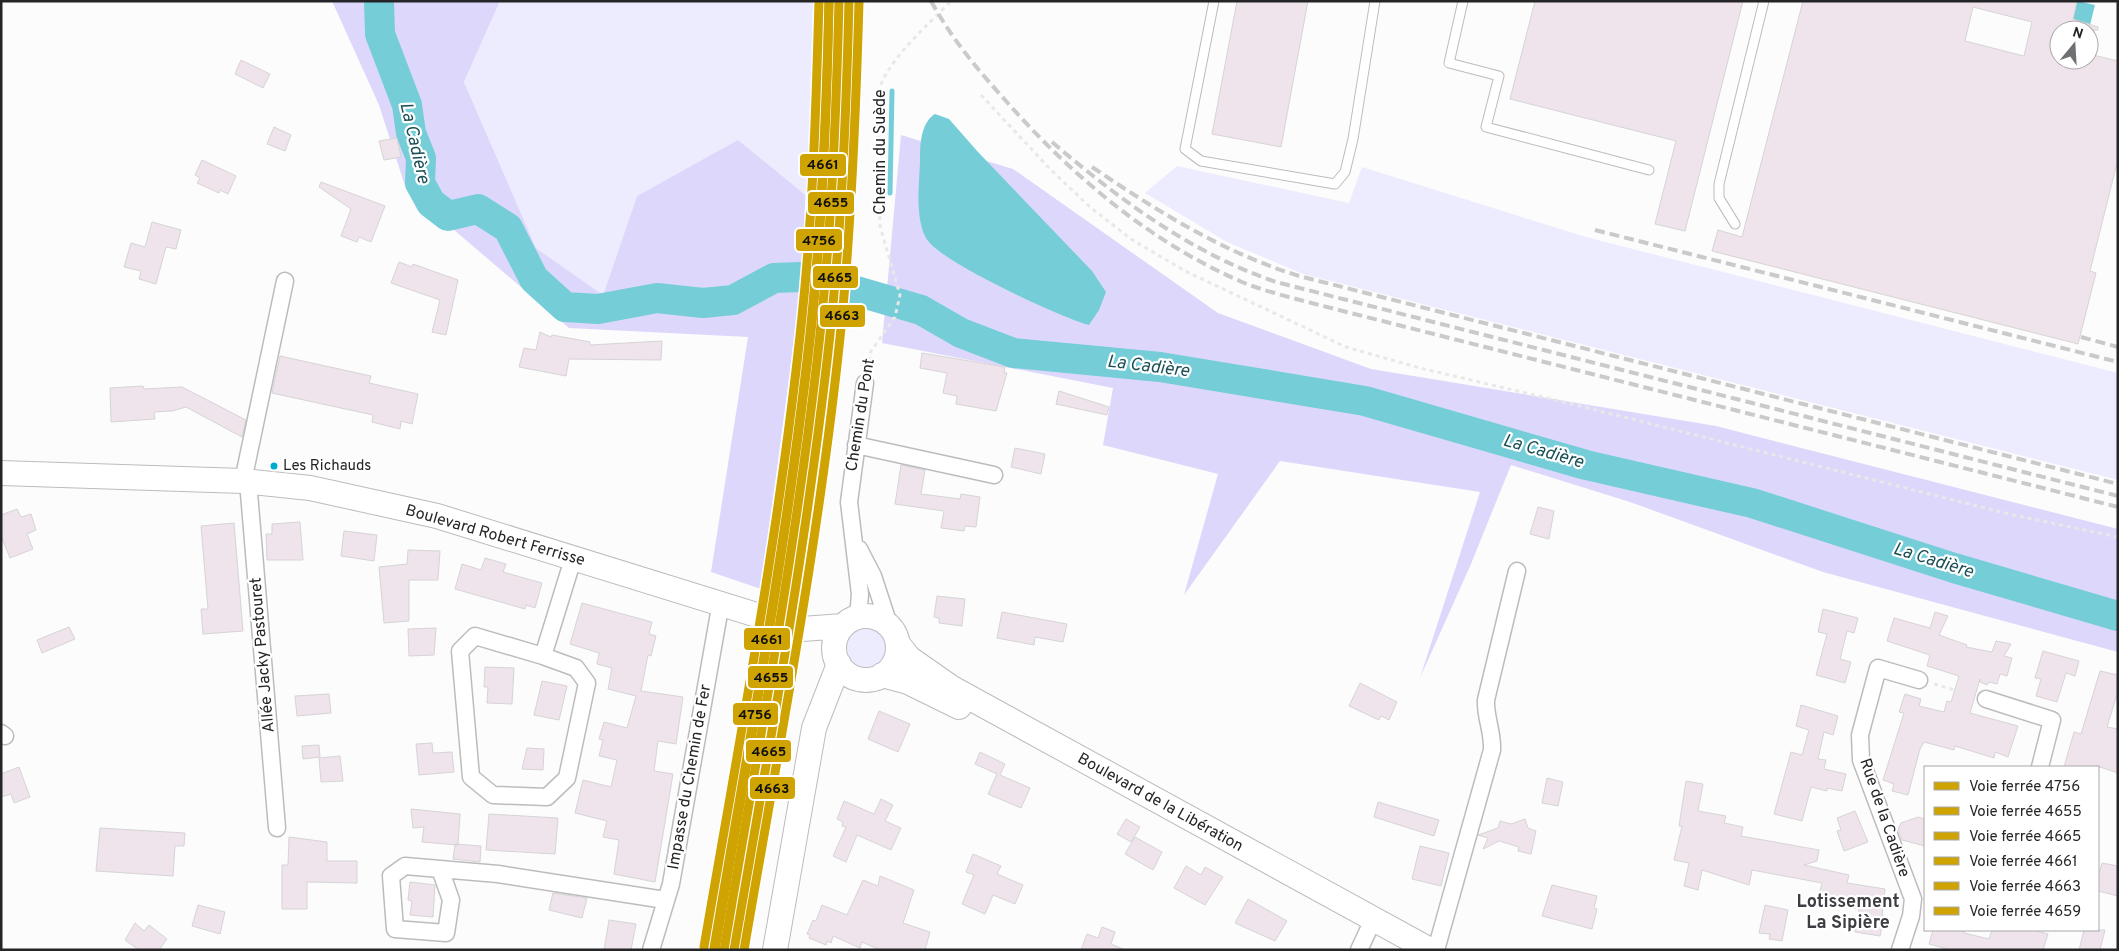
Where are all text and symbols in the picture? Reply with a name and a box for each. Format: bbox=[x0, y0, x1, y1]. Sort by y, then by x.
north arrow bbox=[2049, 20, 2099, 70]
text: N bbox=[2070, 24, 2085, 44]
street label: Chemin du Suède bbox=[871, 89, 891, 215]
water label: La Cadière bbox=[393, 100, 435, 187]
line badge: 4661 bbox=[799, 153, 847, 177]
text: 4661 bbox=[807, 157, 839, 174]
line badge: 4655 bbox=[807, 191, 855, 215]
text: 4655 bbox=[814, 195, 848, 212]
line badge: 4756 bbox=[795, 228, 843, 252]
text: 4756 bbox=[802, 233, 836, 250]
line badge: 4665 bbox=[812, 265, 859, 289]
text: 4665 bbox=[818, 270, 852, 287]
line badge: 4663 bbox=[819, 304, 866, 328]
text: 4663 bbox=[825, 308, 859, 325]
water label: La Cadière bbox=[1106, 351, 1191, 384]
street label: Chemin du Pont bbox=[842, 357, 880, 473]
water label: La Cadière bbox=[1500, 430, 1587, 475]
place label: Les Richauds bbox=[283, 457, 371, 476]
marker: Les Richauds bbox=[269, 461, 279, 471]
street label: Boulevard Robert Ferrisse bbox=[403, 501, 587, 571]
water label: La Cadière bbox=[1890, 538, 1977, 584]
street label: Allée Jacky Pastouret bbox=[246, 576, 280, 734]
line badge: 4661 bbox=[743, 627, 791, 651]
text: 4661 bbox=[751, 632, 783, 649]
line badge: 4655 bbox=[747, 665, 794, 689]
text: 4655 bbox=[754, 670, 788, 687]
street label: Impasse du Chemin de Fer bbox=[664, 683, 716, 871]
line badge: 4756 bbox=[732, 702, 779, 726]
text: 4756 bbox=[738, 707, 772, 724]
line badge: 4665 bbox=[745, 739, 792, 763]
text: 4665 bbox=[752, 744, 786, 761]
street label: Boulevard de la Libération bbox=[1074, 749, 1246, 857]
street label: Rue de la Cadière bbox=[1854, 756, 1914, 880]
legend bbox=[1924, 766, 2099, 931]
line badge: 4663 bbox=[749, 776, 796, 800]
text: Voie ferrée 4756 bbox=[1969, 778, 2080, 797]
text: 4663 bbox=[755, 781, 789, 798]
text: Voie ferrée 4655 bbox=[1969, 803, 2082, 822]
text: Voie ferrée 4665 bbox=[1969, 828, 2081, 847]
text: Voie ferrée 4661 bbox=[1969, 853, 2078, 872]
text: Voie ferrée 4663 bbox=[1969, 878, 2081, 897]
district label: Lotissement La Sipière bbox=[1796, 891, 1900, 935]
text: Voie ferrée 4659 bbox=[1969, 903, 2081, 922]

